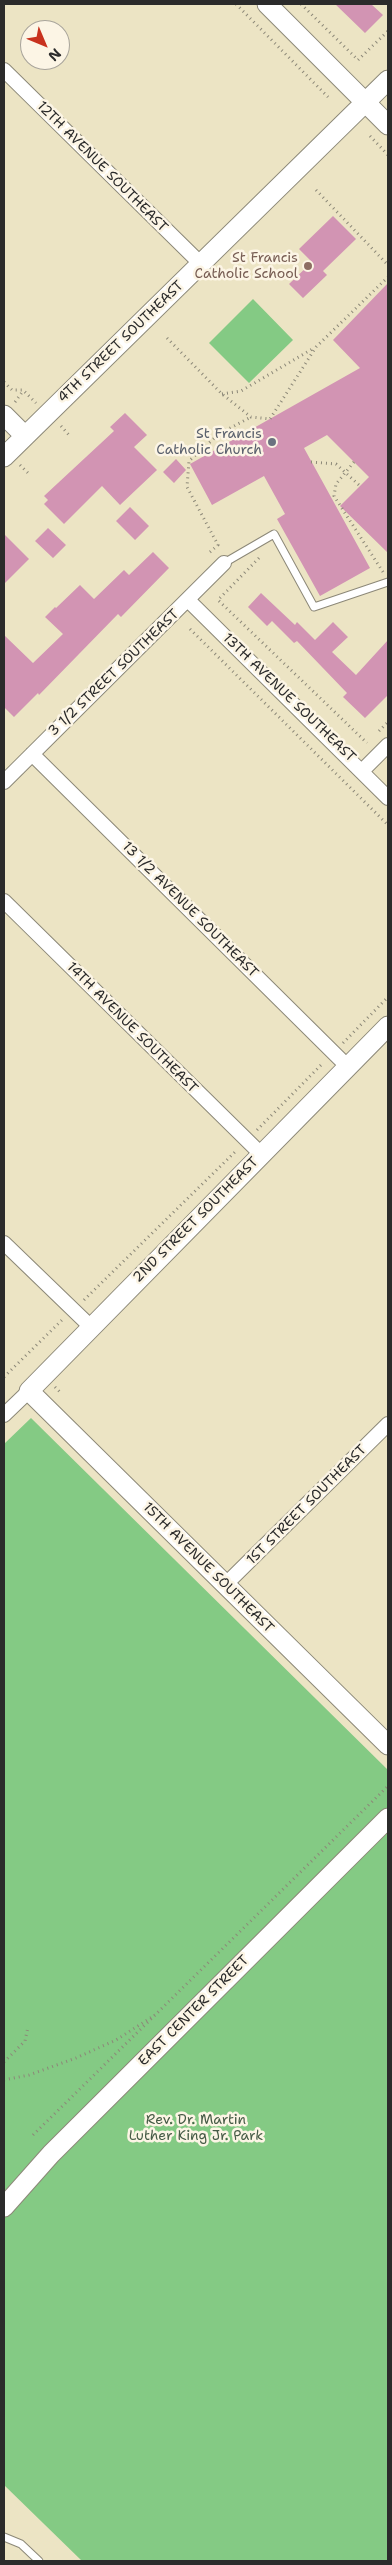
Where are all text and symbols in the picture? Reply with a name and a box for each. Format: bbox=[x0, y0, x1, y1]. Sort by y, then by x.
north arrow bbox=[20, 20, 70, 70]
text: N bbox=[45, 45, 65, 65]
street label: 12TH AVENUE SOUTHEAST bbox=[33, 98, 171, 236]
place label: St Francis Catholic School bbox=[194, 250, 298, 282]
marker: St Francis Catholic School bbox=[302, 260, 314, 272]
street label: 4TH STREET SOUTHEAST bbox=[55, 278, 187, 406]
place label: St Francis Catholic Church bbox=[156, 426, 262, 458]
marker: St Francis Catholic Church bbox=[266, 436, 278, 448]
street label: 3 1/2 STREET SOUTHEAST bbox=[45, 606, 183, 740]
street label: 13TH AVENUE SOUTHEAST bbox=[219, 630, 359, 766]
street label: 13 1/2 AVENUE SOUTHEAST bbox=[118, 838, 262, 982]
street label: 14TH AVENUE SOUTHEAST bbox=[63, 959, 201, 1097]
street label: 2ND STREET SOUTHEAST bbox=[130, 1154, 262, 1286]
street label: 1ST STREET SOUTHEAST bbox=[244, 1442, 370, 1568]
street label: 15TH AVENUE SOUTHEAST bbox=[139, 1499, 277, 1637]
street label: EAST CENTER STREET bbox=[135, 1952, 253, 2070]
park label: Rev. Dr. Martin Luther King Jr. Park bbox=[129, 2112, 263, 2144]

